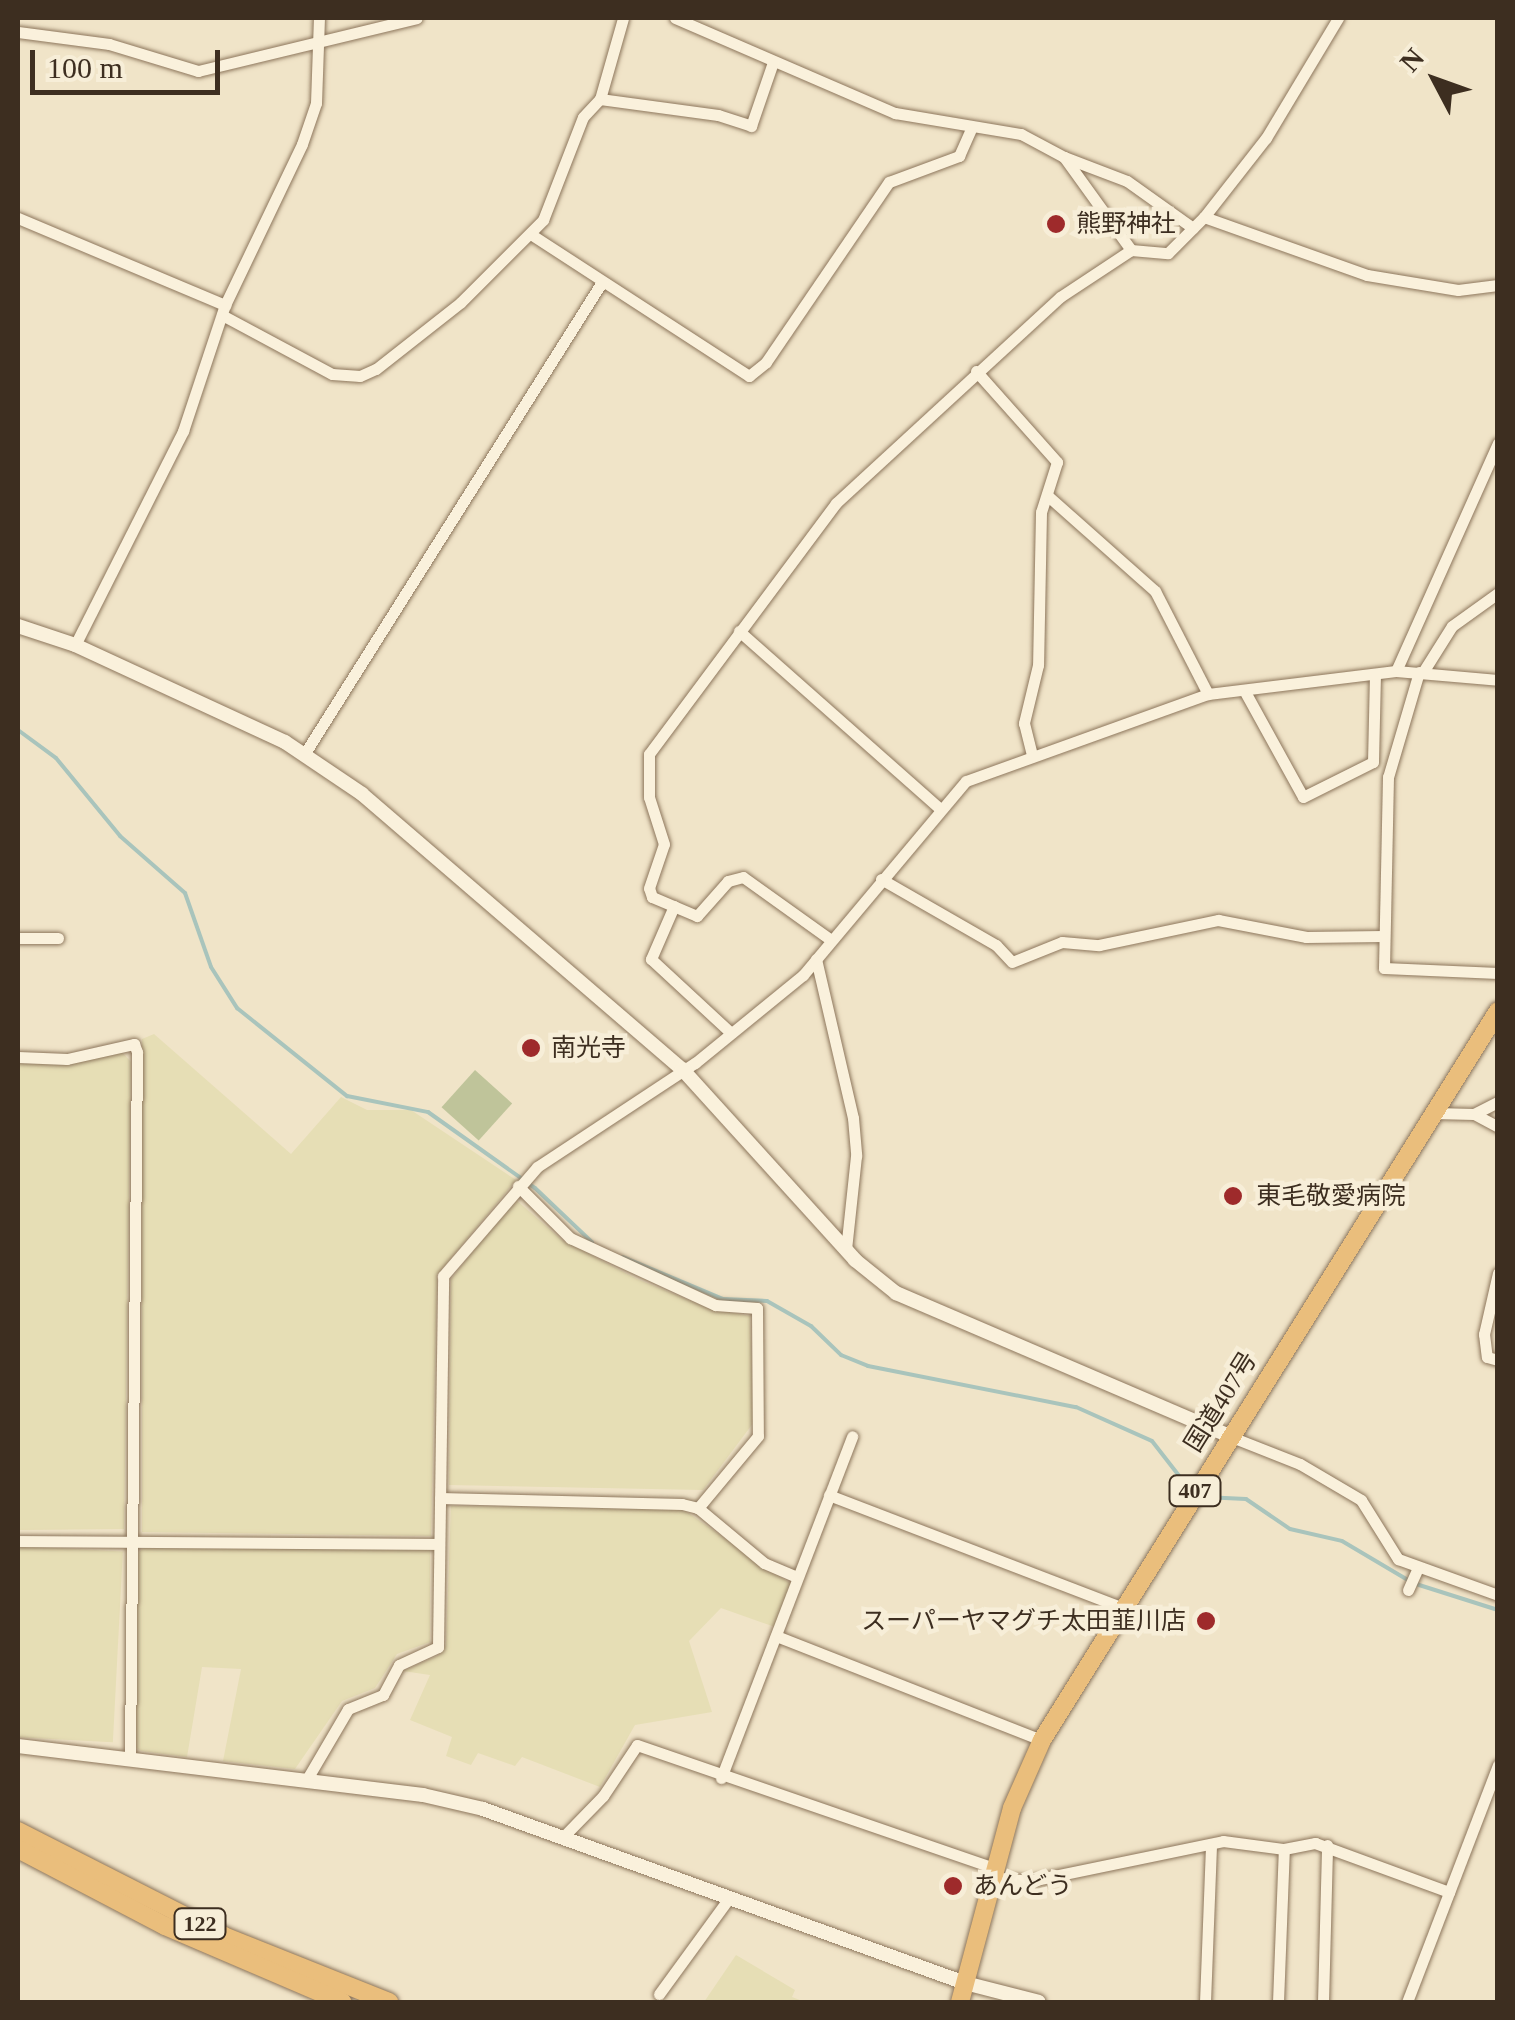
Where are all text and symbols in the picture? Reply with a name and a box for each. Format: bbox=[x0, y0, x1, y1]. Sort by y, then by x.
scale bar bbox=[35, 30, 225, 92]
north arrow bbox=[1385, 30, 1485, 130]
text: N bbox=[1394, 42, 1430, 78]
text: 100 m bbox=[47, 51, 123, 84]
place label: 熊野神社 bbox=[1076, 209, 1176, 239]
marker: 熊野神社 bbox=[1045, 213, 1067, 235]
place label: 南光寺 bbox=[551, 1033, 626, 1063]
marker: 南光寺 bbox=[520, 1037, 542, 1059]
place label: 東毛敬愛病院 bbox=[1256, 1181, 1406, 1211]
marker: 東毛敬愛病院 bbox=[1220, 1183, 1246, 1209]
street label: 国道407号 bbox=[1178, 1346, 1264, 1458]
road number: 407 bbox=[1168, 1474, 1222, 1508]
place label: スーパーヤマグチ太田韮川店 bbox=[861, 1606, 1186, 1636]
marker: スーパーヤマグチ太田韮川店 bbox=[1195, 1610, 1217, 1632]
place label: あんどう bbox=[973, 1871, 1073, 1901]
marker: あんどう bbox=[942, 1875, 964, 1897]
road number: 122 bbox=[172, 1907, 228, 1941]

